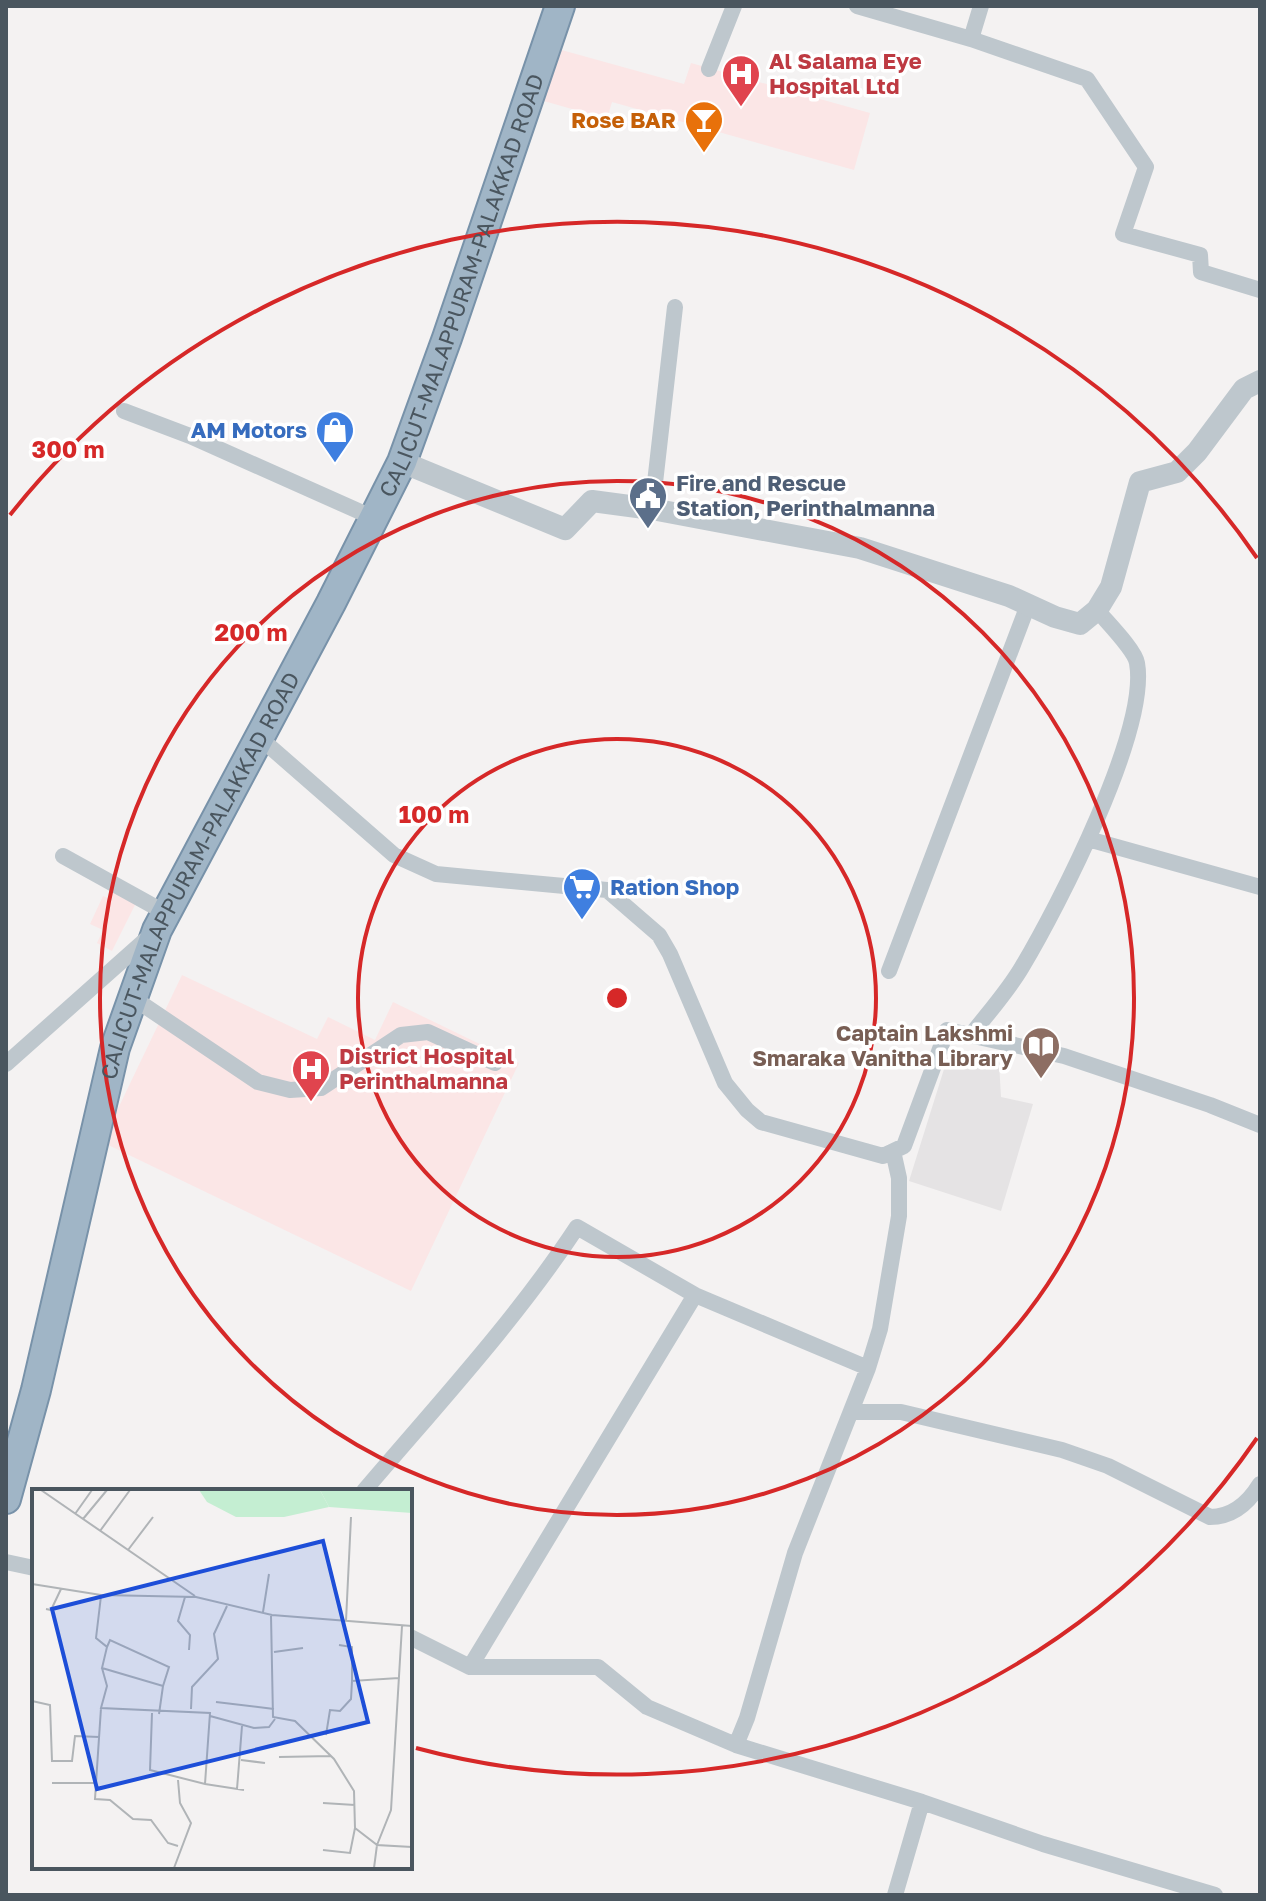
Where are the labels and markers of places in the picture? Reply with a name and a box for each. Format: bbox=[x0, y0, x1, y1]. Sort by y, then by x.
place label: Al Salama Eye Hospital Ltd bbox=[769, 47, 922, 99]
hospital icon: Al Salama Eye Hospital Ltd bbox=[720, 53, 762, 108]
bar icon: Rose BAR bbox=[683, 99, 725, 154]
place label: Rose BAR bbox=[571, 106, 676, 133]
shop icon: AM Motors bbox=[314, 409, 356, 464]
place label: AM Motors bbox=[191, 416, 307, 443]
place label: Fire and Rescue Station, Perinthalmanna bbox=[676, 469, 935, 521]
public building icon: Fire and Rescue Station, Perinthalmanna bbox=[627, 475, 669, 530]
supermarket icon: Ration Shop bbox=[561, 866, 603, 921]
place label: Ration Shop bbox=[610, 873, 739, 900]
centre of rings bbox=[603, 984, 631, 1012]
place label: Captain Lakshmi Smaraka Vanitha Library bbox=[752, 1019, 1013, 1071]
library icon: Captain Lakshmi Smaraka Vanitha Library bbox=[1020, 1025, 1062, 1080]
place label: District Hospital Perinthalmanna bbox=[339, 1042, 514, 1094]
hospital icon: District Hospital Perinthalmanna bbox=[290, 1048, 332, 1103]

